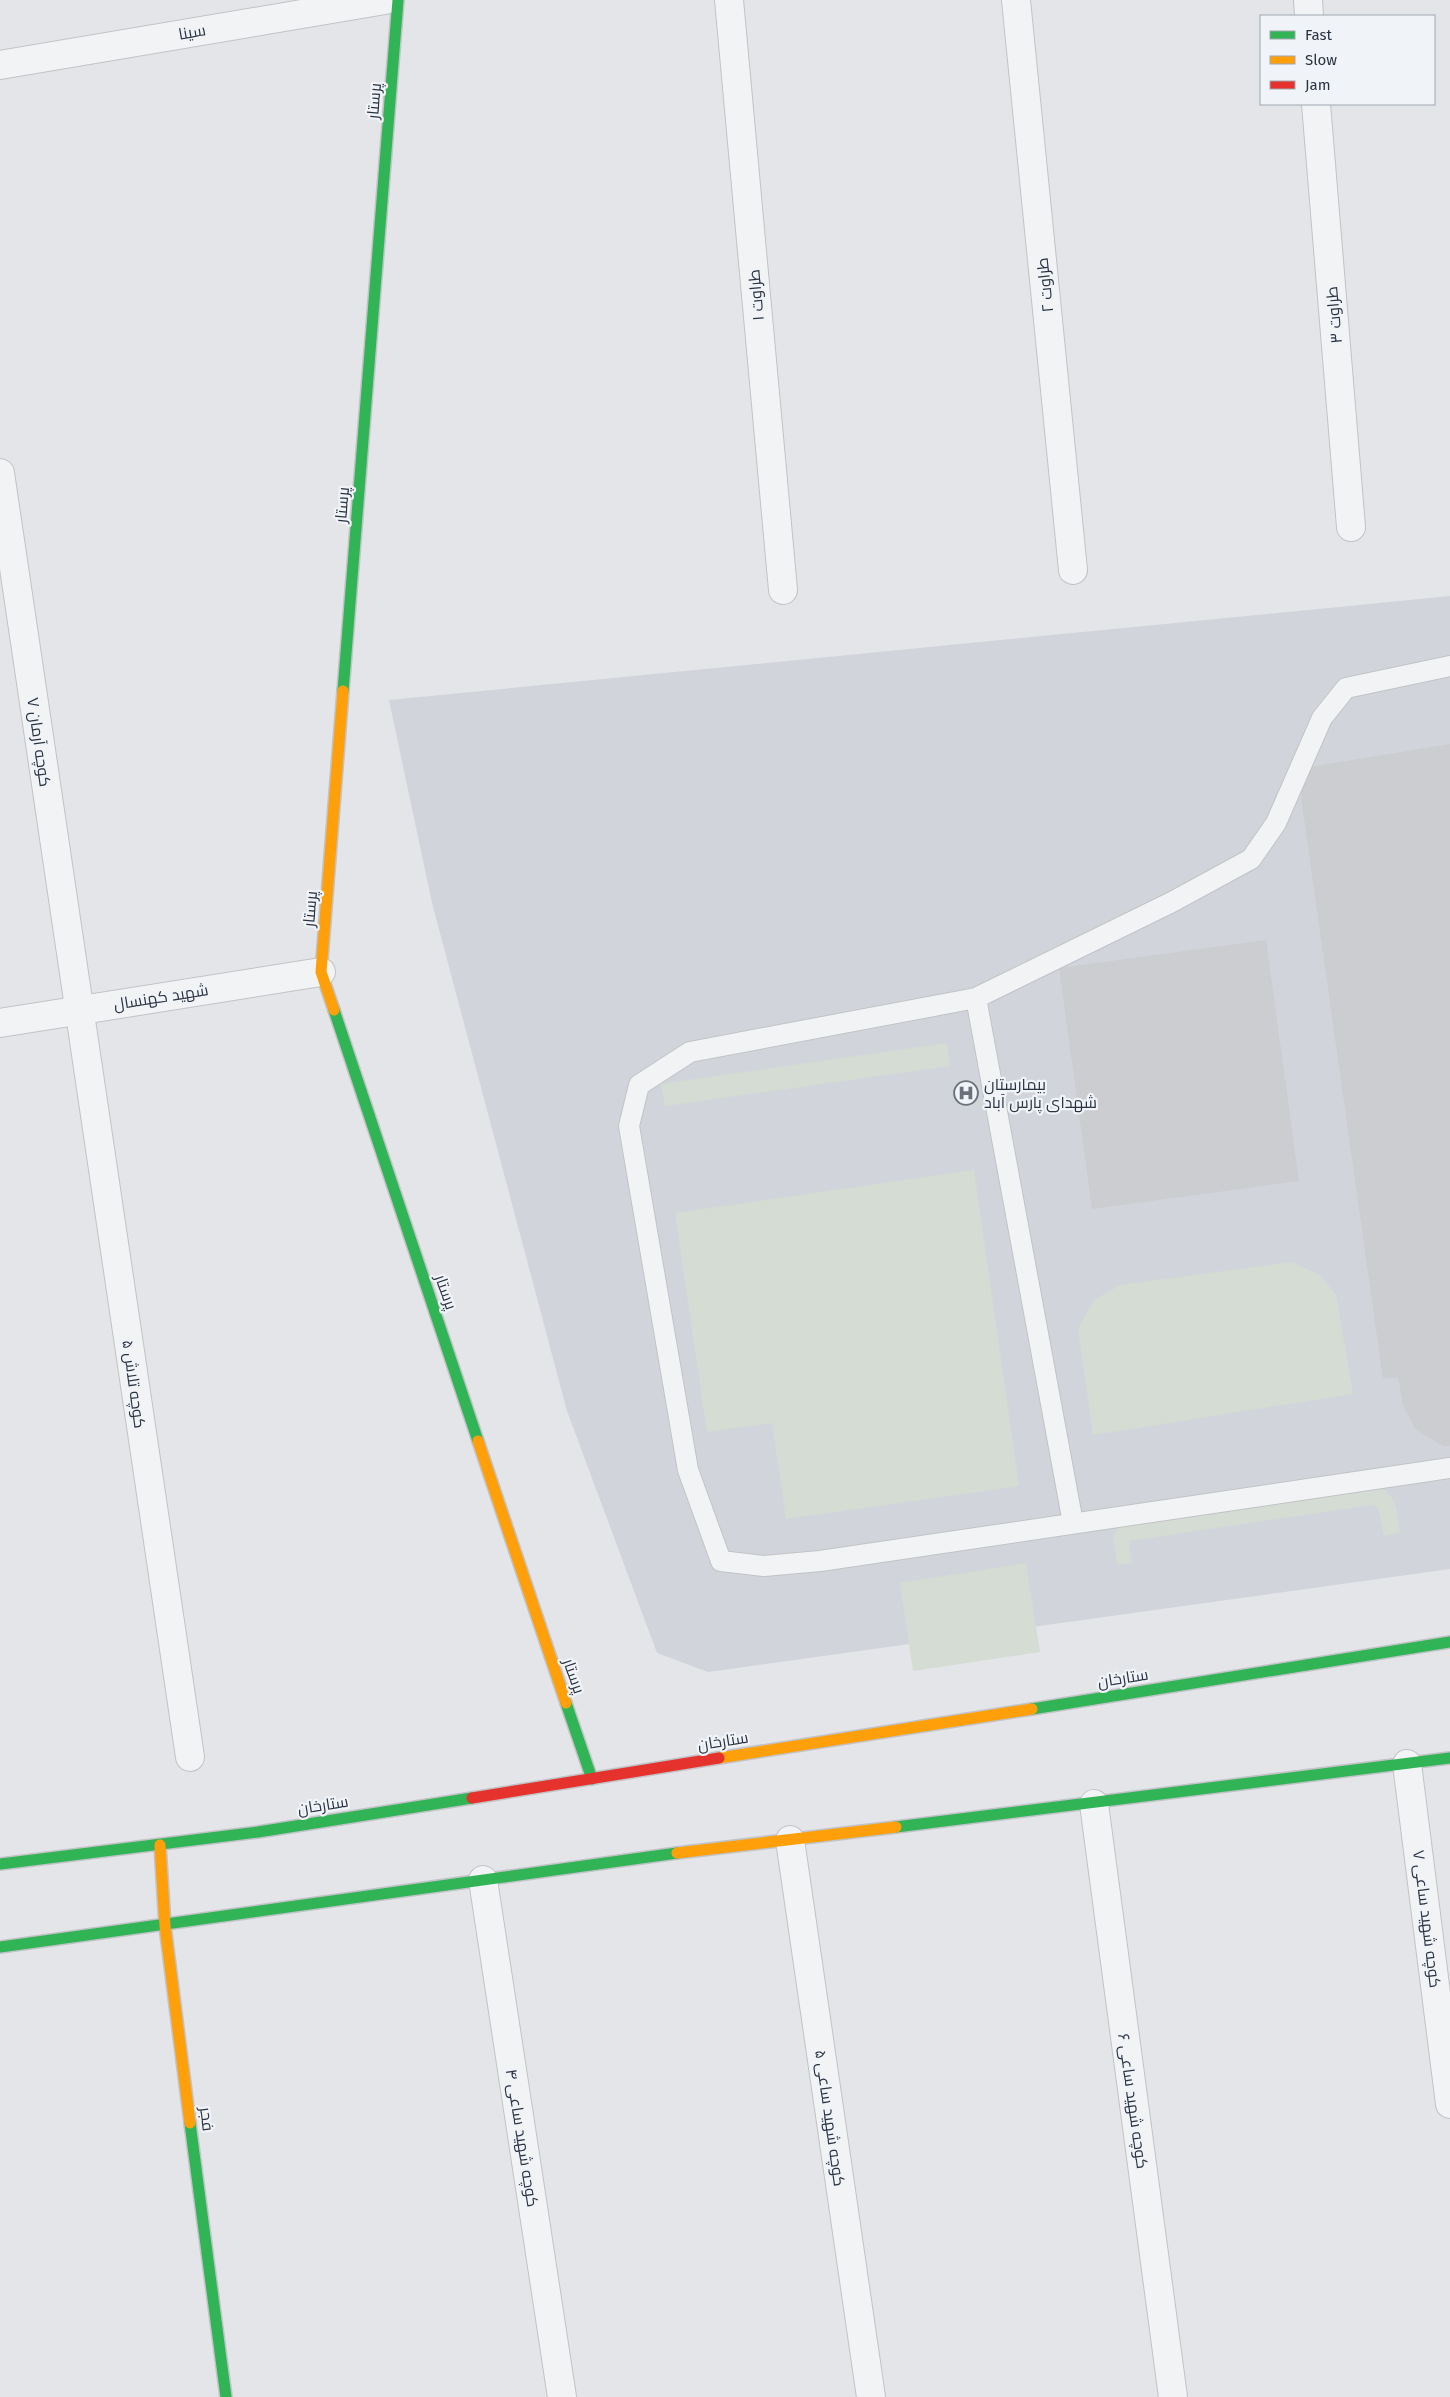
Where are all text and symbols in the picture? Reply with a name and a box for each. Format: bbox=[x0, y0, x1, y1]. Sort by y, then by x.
legend bbox=[1260, 15, 1435, 105]
street label: سینا bbox=[177, 20, 207, 44]
text: Fast bbox=[1305, 26, 1332, 44]
text: Slow bbox=[1305, 51, 1337, 69]
text: Jam bbox=[1305, 76, 1331, 94]
street label: پرستار bbox=[363, 82, 387, 121]
street label: طراوت ۲ bbox=[1033, 257, 1057, 313]
street label: طراوت ۱ bbox=[744, 268, 768, 322]
street label: طراوت ۳ bbox=[1322, 286, 1346, 344]
street label: پرستار bbox=[331, 486, 355, 525]
street label: کوچه آرمان ۷ bbox=[21, 696, 55, 788]
street label: پرستار bbox=[299, 890, 323, 929]
street label: شهید کهنسال bbox=[112, 980, 210, 1015]
place label: بیمارستان شهدای پارس آباد bbox=[984, 1075, 1097, 1114]
hospital icon: بیمارستان شهدای پارس آباد bbox=[953, 1080, 979, 1106]
street label: پرستار bbox=[429, 1271, 461, 1313]
street label: کوچه تلاش ۵ bbox=[116, 1339, 150, 1430]
street label: پرستار bbox=[557, 1655, 589, 1697]
street label: ستارخان bbox=[1096, 1665, 1150, 1692]
street label: ستارخان bbox=[696, 1728, 750, 1755]
street label: ستارخان bbox=[296, 1792, 350, 1819]
street label: کوچه شهید ساعی ۷ bbox=[1407, 1849, 1445, 1989]
street label: کوچه شهید ساعی ۶ bbox=[1112, 2032, 1152, 2170]
street label: کوچه شهید ساعی ۵ bbox=[809, 2049, 849, 2188]
street label: کوچه شهید ساعی ۴ bbox=[500, 2068, 542, 2209]
street label: فجر bbox=[196, 2105, 218, 2132]

